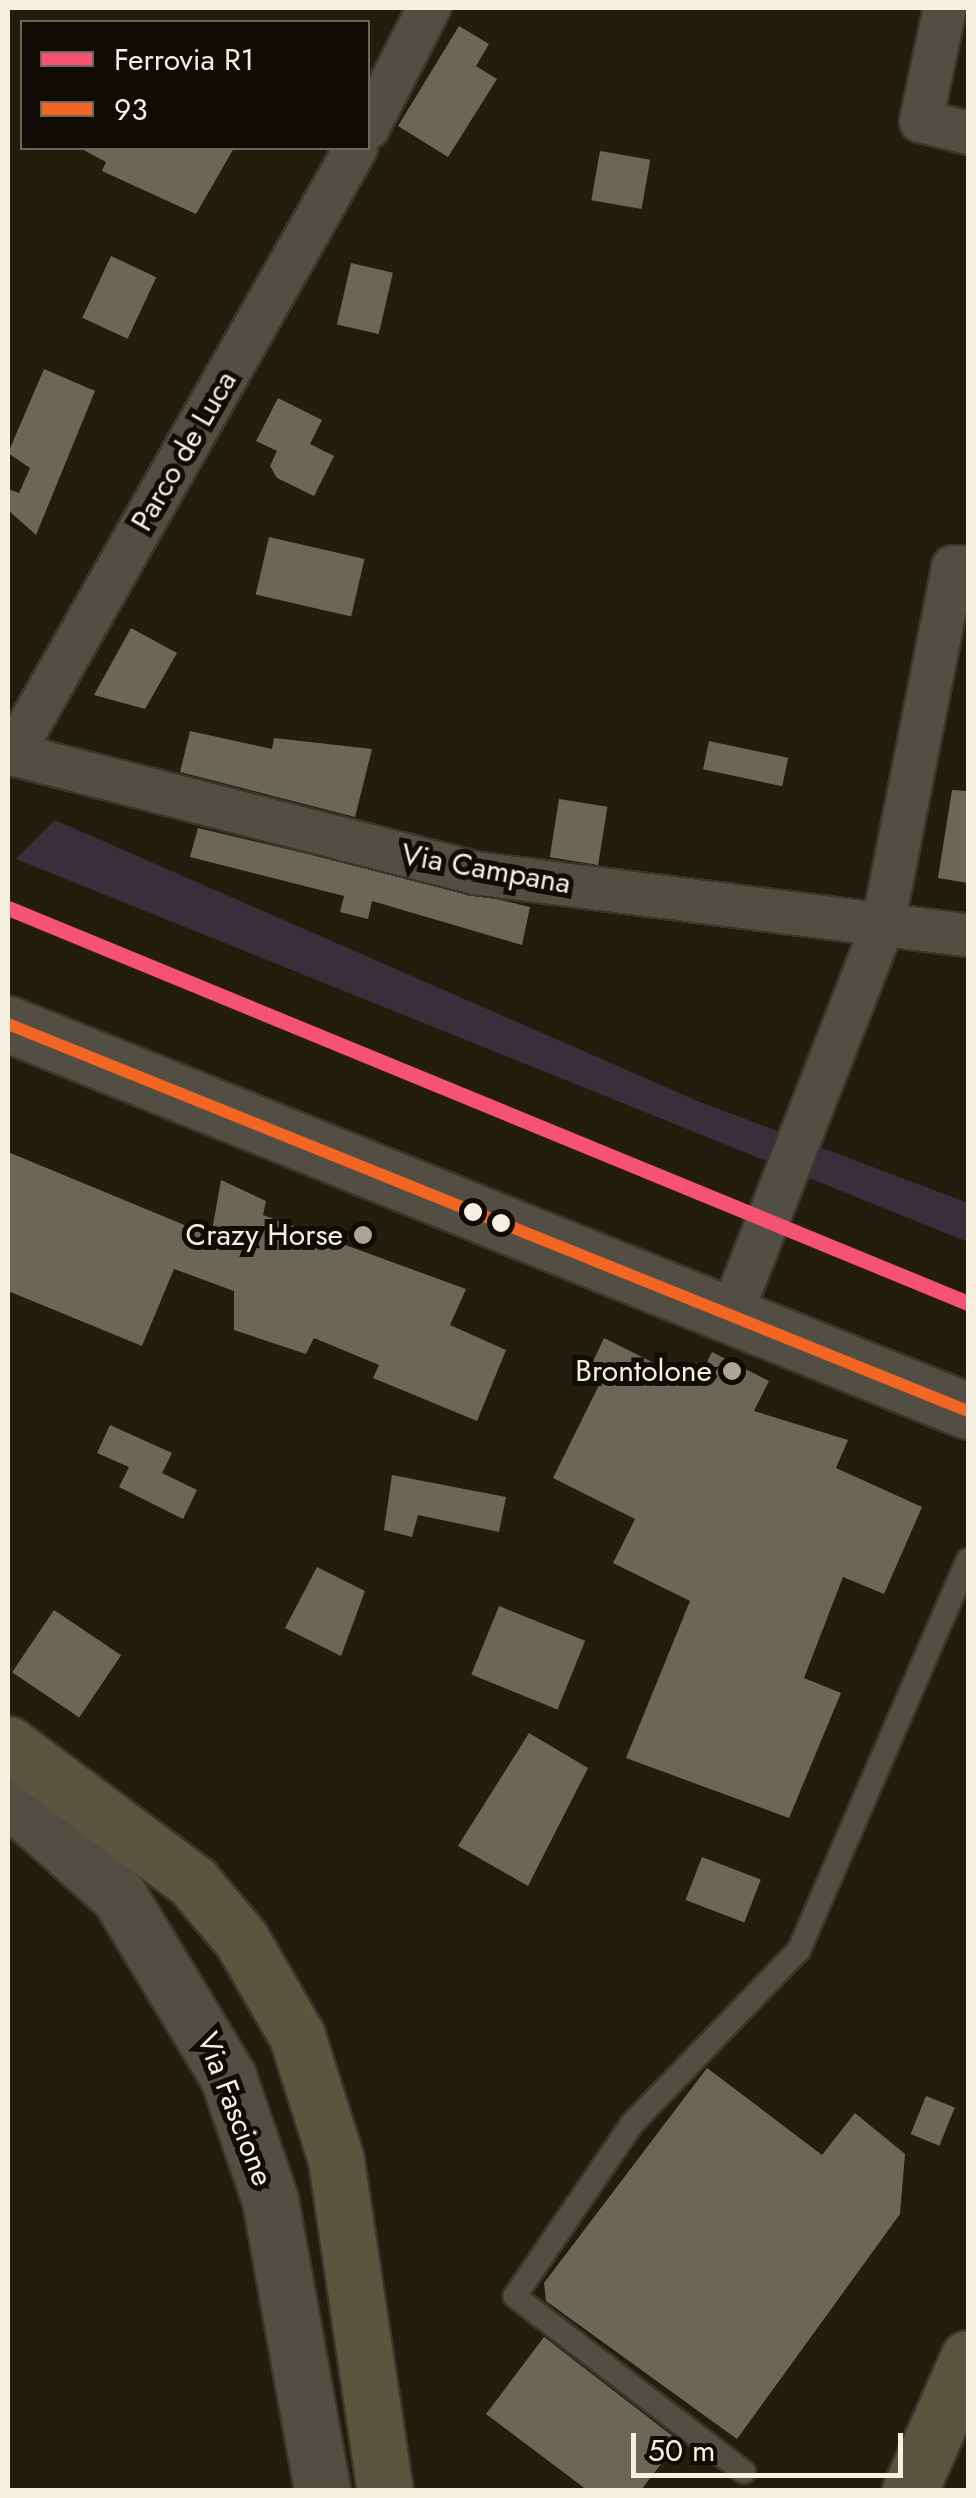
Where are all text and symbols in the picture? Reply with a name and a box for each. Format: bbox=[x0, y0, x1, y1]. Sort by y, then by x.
legend bbox=[20, 20, 370, 150]
text: Ferrovia R1 bbox=[114, 38, 254, 81]
text: 93 bbox=[114, 88, 148, 131]
street label: Parco de Luca bbox=[124, 365, 244, 537]
street label: Via Campana bbox=[399, 836, 573, 902]
unlabelled marker bbox=[463, 1202, 483, 1222]
unlabelled marker bbox=[491, 1213, 511, 1233]
place label: Crazy Horse bbox=[186, 1217, 343, 1253]
marker: Crazy Horse bbox=[352, 1224, 374, 1246]
place label: Brontolone bbox=[575, 1353, 712, 1389]
marker: Brontolone bbox=[721, 1360, 743, 1382]
street label: Via Fascione bbox=[189, 2027, 281, 2191]
scale bar bbox=[636, 2413, 908, 2475]
text: 50 m bbox=[648, 2429, 715, 2472]

